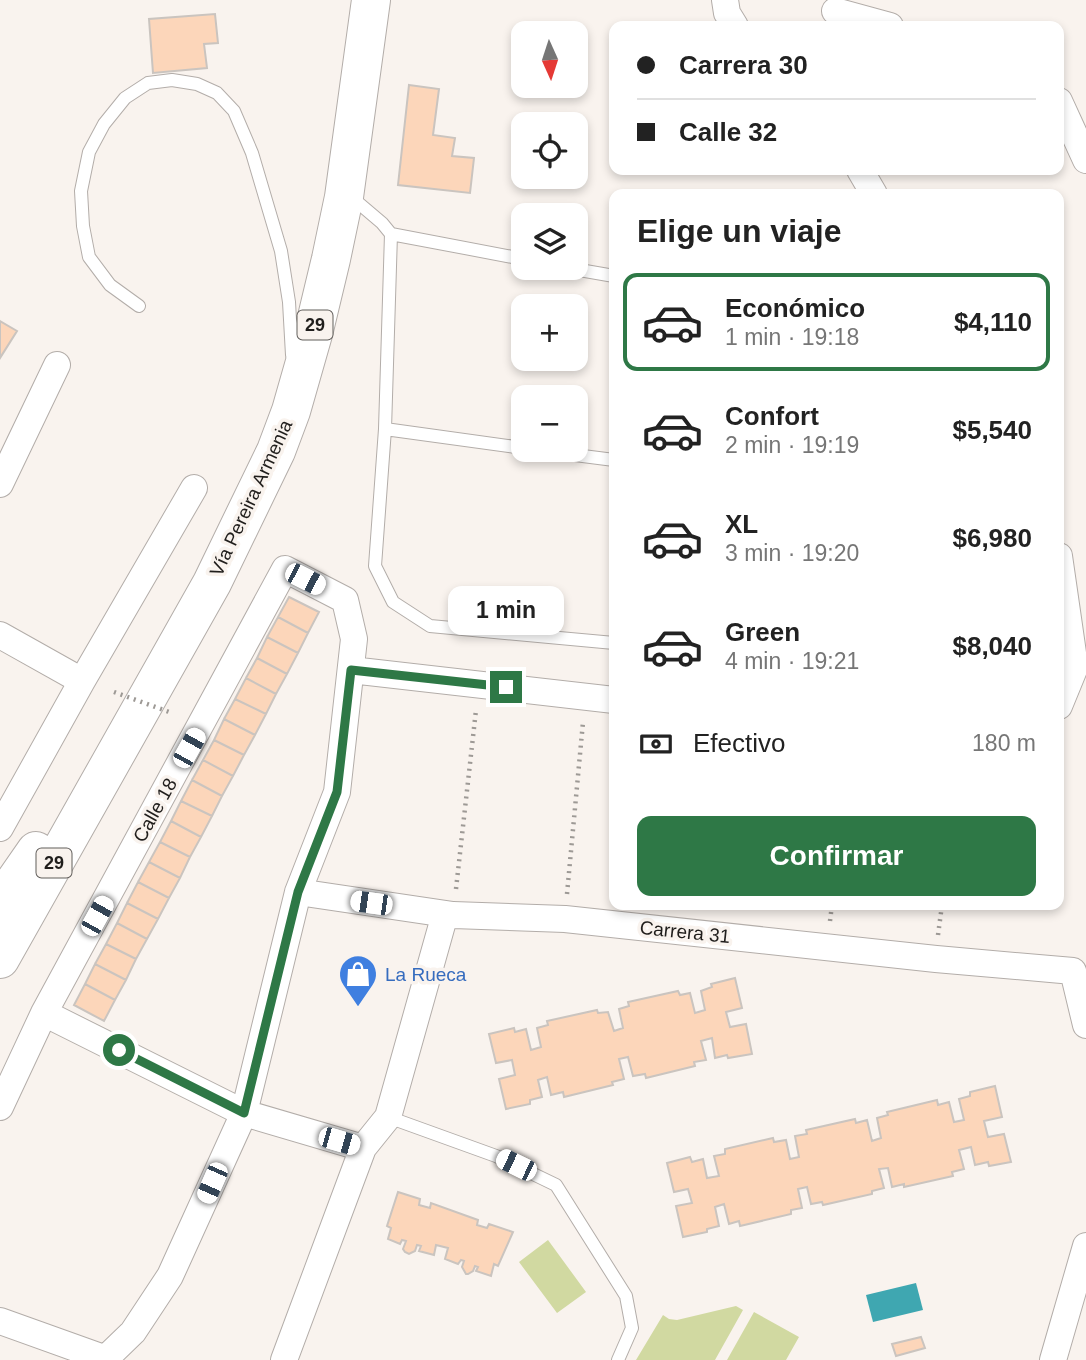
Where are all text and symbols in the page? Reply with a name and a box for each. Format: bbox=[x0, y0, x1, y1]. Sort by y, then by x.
north arrow bbox=[511, 21, 588, 98]
map controls bbox=[511, 21, 588, 462]
text: Carrera 30 bbox=[679, 50, 808, 80]
button: locate bbox=[511, 112, 588, 189]
text: Calle 32 bbox=[679, 117, 777, 147]
button: layers bbox=[511, 203, 588, 280]
text: Elige un viaje bbox=[637, 213, 842, 249]
icon: car bbox=[641, 291, 704, 354]
text: Económico bbox=[725, 293, 865, 323]
button: + bbox=[511, 294, 588, 371]
text: $4,110 bbox=[954, 307, 1032, 337]
road number: 29 bbox=[298, 310, 332, 340]
text: 1 min · 19:18 bbox=[725, 324, 859, 350]
button: − bbox=[511, 385, 588, 462]
icon: car bbox=[641, 399, 704, 462]
text: Confort bbox=[725, 401, 819, 431]
text: $5,540 bbox=[952, 415, 1032, 445]
street label: Vía Pereira Armenia bbox=[206, 416, 297, 579]
text: 2 min · 19:19 bbox=[725, 432, 859, 458]
icon: car bbox=[641, 507, 704, 570]
text: XL bbox=[725, 509, 758, 539]
text: $6,980 bbox=[952, 523, 1032, 553]
text: 3 min · 19:20 bbox=[725, 540, 859, 566]
car bbox=[282, 560, 329, 598]
callout: 1 min bbox=[448, 586, 564, 634]
text: 1 min bbox=[476, 597, 536, 623]
icon: car bbox=[641, 615, 704, 678]
text: Green bbox=[725, 617, 800, 647]
text: $8,040 bbox=[952, 631, 1032, 661]
text: 4 min · 19:21 bbox=[725, 648, 859, 674]
route end bbox=[490, 671, 522, 703]
car bbox=[170, 725, 209, 771]
icon: cash bbox=[637, 725, 675, 763]
text: Efectivo bbox=[693, 728, 786, 758]
text: 180 m bbox=[972, 730, 1036, 756]
street label: Calle 18 bbox=[129, 774, 181, 846]
button: Confirmar bbox=[637, 816, 1036, 896]
road number: 29 bbox=[36, 848, 72, 878]
car bbox=[349, 890, 394, 916]
car bbox=[78, 893, 117, 939]
street label: Carrera 31 bbox=[639, 917, 731, 947]
shop icon: La Rueca bbox=[337, 953, 379, 1008]
place label: La Rueca bbox=[385, 964, 467, 985]
route start bbox=[103, 1034, 135, 1066]
car bbox=[316, 1125, 363, 1157]
car bbox=[493, 1146, 540, 1184]
car bbox=[194, 1160, 231, 1206]

